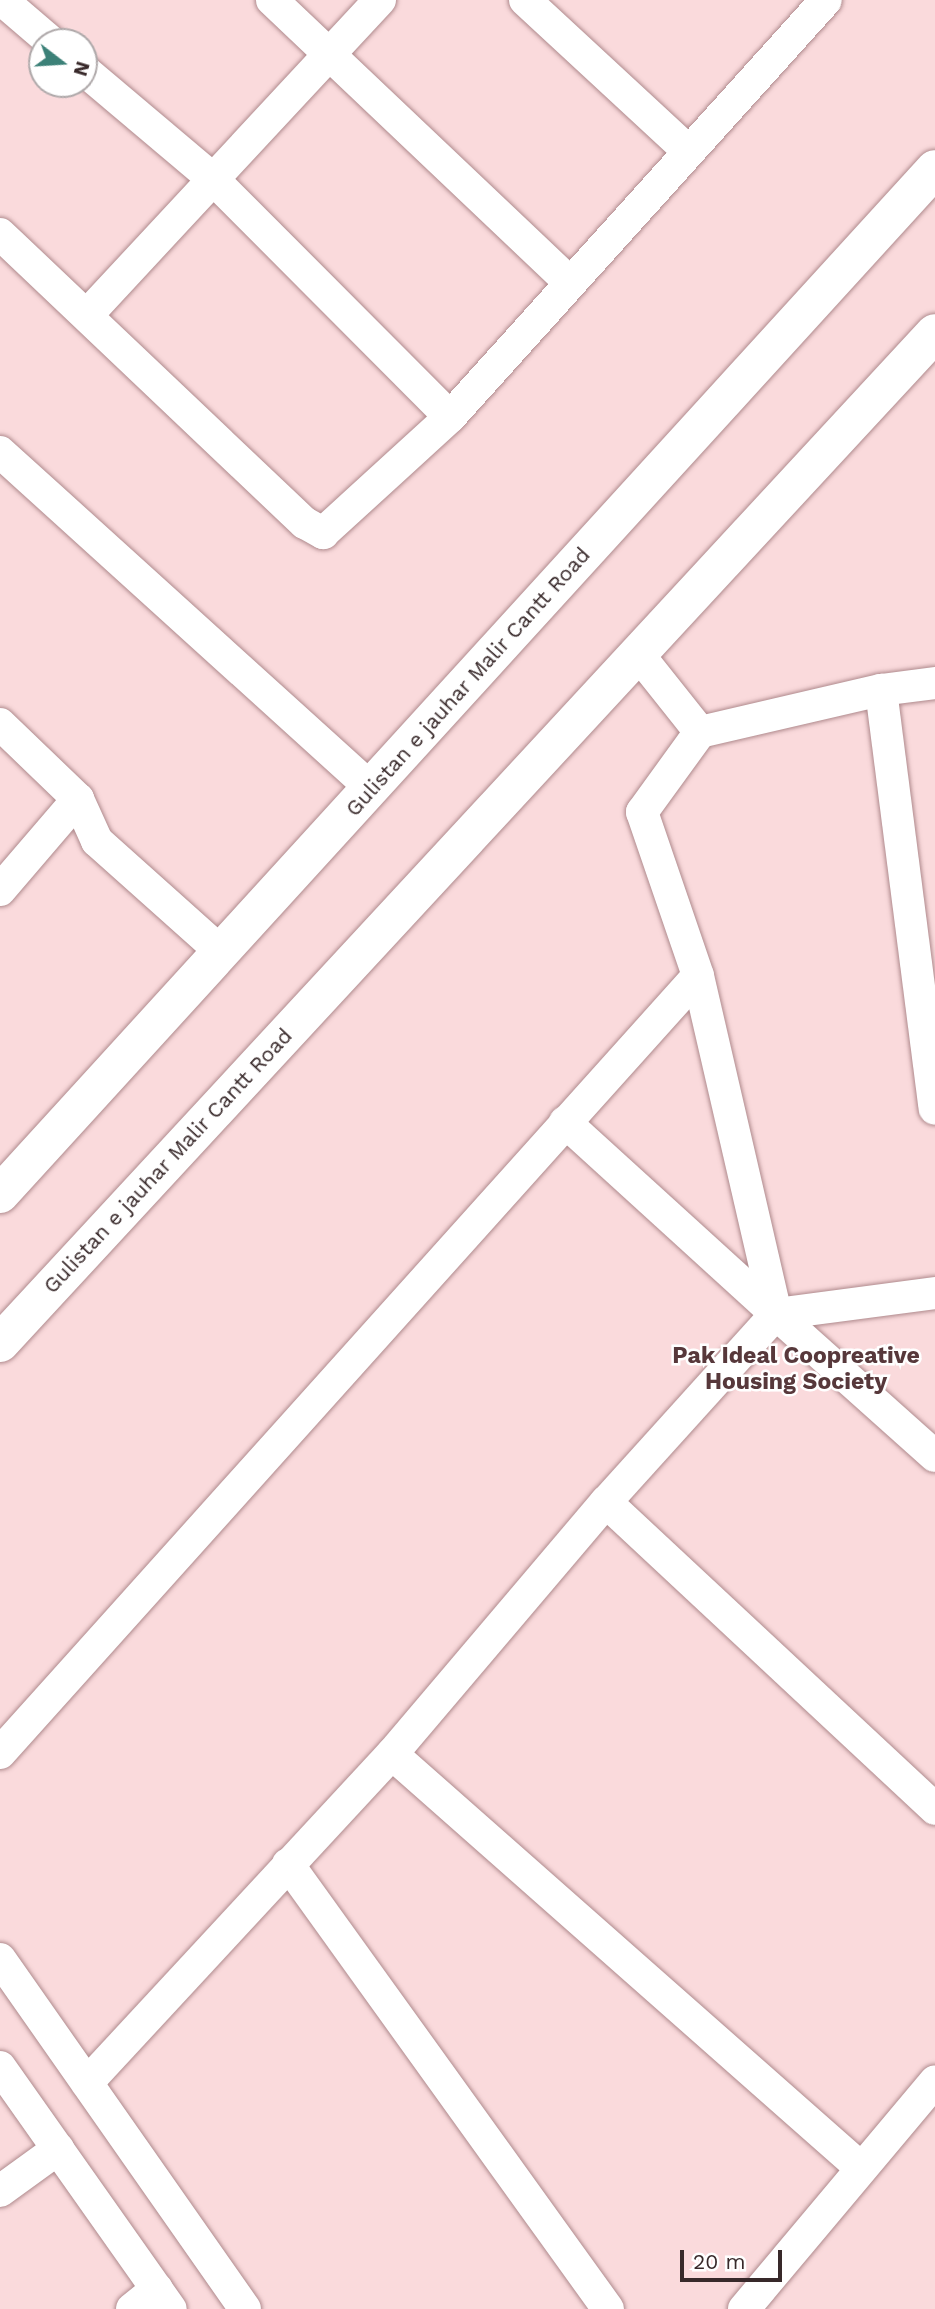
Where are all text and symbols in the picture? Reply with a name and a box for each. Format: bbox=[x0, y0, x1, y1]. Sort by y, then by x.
north arrow bbox=[28, 28, 98, 98]
text: N bbox=[69, 59, 95, 79]
street label: Gulistan e jauhar Malir Cantt Road bbox=[340, 542, 596, 822]
street label: Gulistan e jauhar Malir Cantt Road bbox=[38, 1023, 298, 1299]
district label: Pak Ideal Coopreative Housing Society bbox=[672, 1342, 920, 1396]
scale bar bbox=[683, 2236, 785, 2280]
text: 20 m bbox=[693, 2249, 745, 2274]

